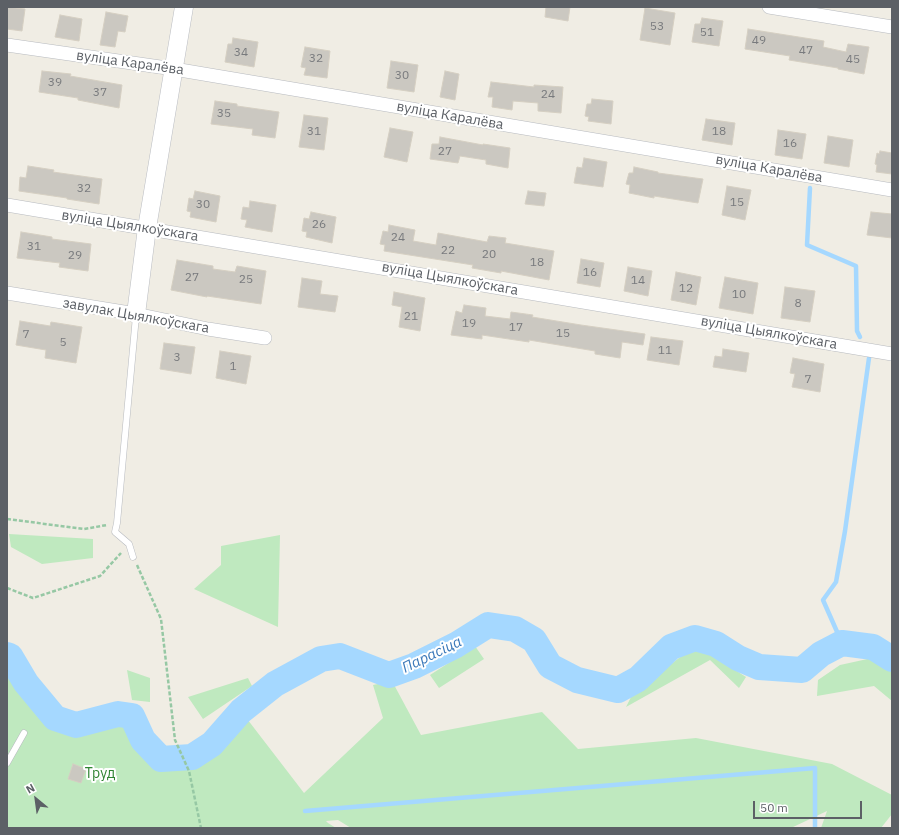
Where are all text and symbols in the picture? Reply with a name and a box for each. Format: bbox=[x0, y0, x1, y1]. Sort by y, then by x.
house number: 53 bbox=[650, 20, 664, 34]
house number: 51 bbox=[700, 26, 714, 40]
house number: 49 bbox=[752, 34, 766, 48]
house number: 47 bbox=[799, 44, 813, 58]
house number: 34 bbox=[234, 46, 248, 60]
street label: вуліца Каралёва bbox=[75, 47, 185, 79]
house number: 32 bbox=[309, 52, 323, 66]
house number: 45 bbox=[846, 53, 860, 67]
house number: 30 bbox=[395, 69, 409, 83]
house number: 39 bbox=[48, 76, 62, 90]
house number: 37 bbox=[93, 86, 107, 100]
house number: 24 bbox=[541, 88, 555, 102]
street label: вуліца Каралёва bbox=[395, 98, 505, 134]
house number: 35 bbox=[217, 107, 231, 121]
house number: 31 bbox=[307, 125, 321, 139]
house number: 18 bbox=[712, 125, 726, 139]
house number: 16 bbox=[783, 137, 797, 151]
house number: 27 bbox=[438, 145, 452, 159]
street label: вуліца Каралёва bbox=[714, 151, 824, 187]
house number: 32 bbox=[77, 182, 91, 196]
house number: 15 bbox=[730, 196, 744, 210]
house number: 30 bbox=[196, 198, 210, 212]
street label: вуліца Цыялкоўскага bbox=[60, 207, 200, 245]
house number: 26 bbox=[312, 218, 326, 232]
house number: 24 bbox=[391, 231, 405, 245]
house number: 31 bbox=[27, 240, 41, 254]
house number: 22 bbox=[441, 244, 455, 258]
house number: 20 bbox=[482, 248, 496, 262]
house number: 29 bbox=[68, 249, 82, 263]
house number: 18 bbox=[530, 256, 544, 270]
street label: вуліца Цыялкоўскага bbox=[380, 259, 520, 299]
house number: 16 bbox=[583, 266, 597, 280]
house number: 27 bbox=[185, 271, 199, 285]
house number: 25 bbox=[239, 273, 253, 287]
house number: 14 bbox=[631, 274, 645, 288]
house number: 12 bbox=[679, 282, 693, 296]
house number: 10 bbox=[732, 288, 746, 302]
street label: завулак Цыялкоўскага bbox=[61, 295, 211, 337]
house number: 8 bbox=[794, 297, 802, 311]
house number: 21 bbox=[404, 310, 418, 324]
street label: вуліца Цыялкоўскага bbox=[699, 313, 839, 353]
house number: 19 bbox=[462, 317, 476, 331]
house number: 17 bbox=[509, 321, 523, 335]
house number: 15 bbox=[556, 327, 570, 341]
house number: 7 bbox=[22, 328, 30, 342]
house number: 5 bbox=[59, 336, 67, 350]
house number: 11 bbox=[658, 344, 672, 358]
house number: 3 bbox=[173, 351, 181, 365]
house number: 1 bbox=[229, 360, 237, 374]
house number: 7 bbox=[804, 373, 812, 387]
water label: Парасіца bbox=[399, 633, 465, 677]
park label: Труд bbox=[85, 766, 115, 782]
north arrow bbox=[16, 779, 56, 819]
text: N bbox=[23, 780, 37, 797]
scale bar bbox=[755, 793, 864, 819]
text: 50 m bbox=[760, 800, 788, 815]

